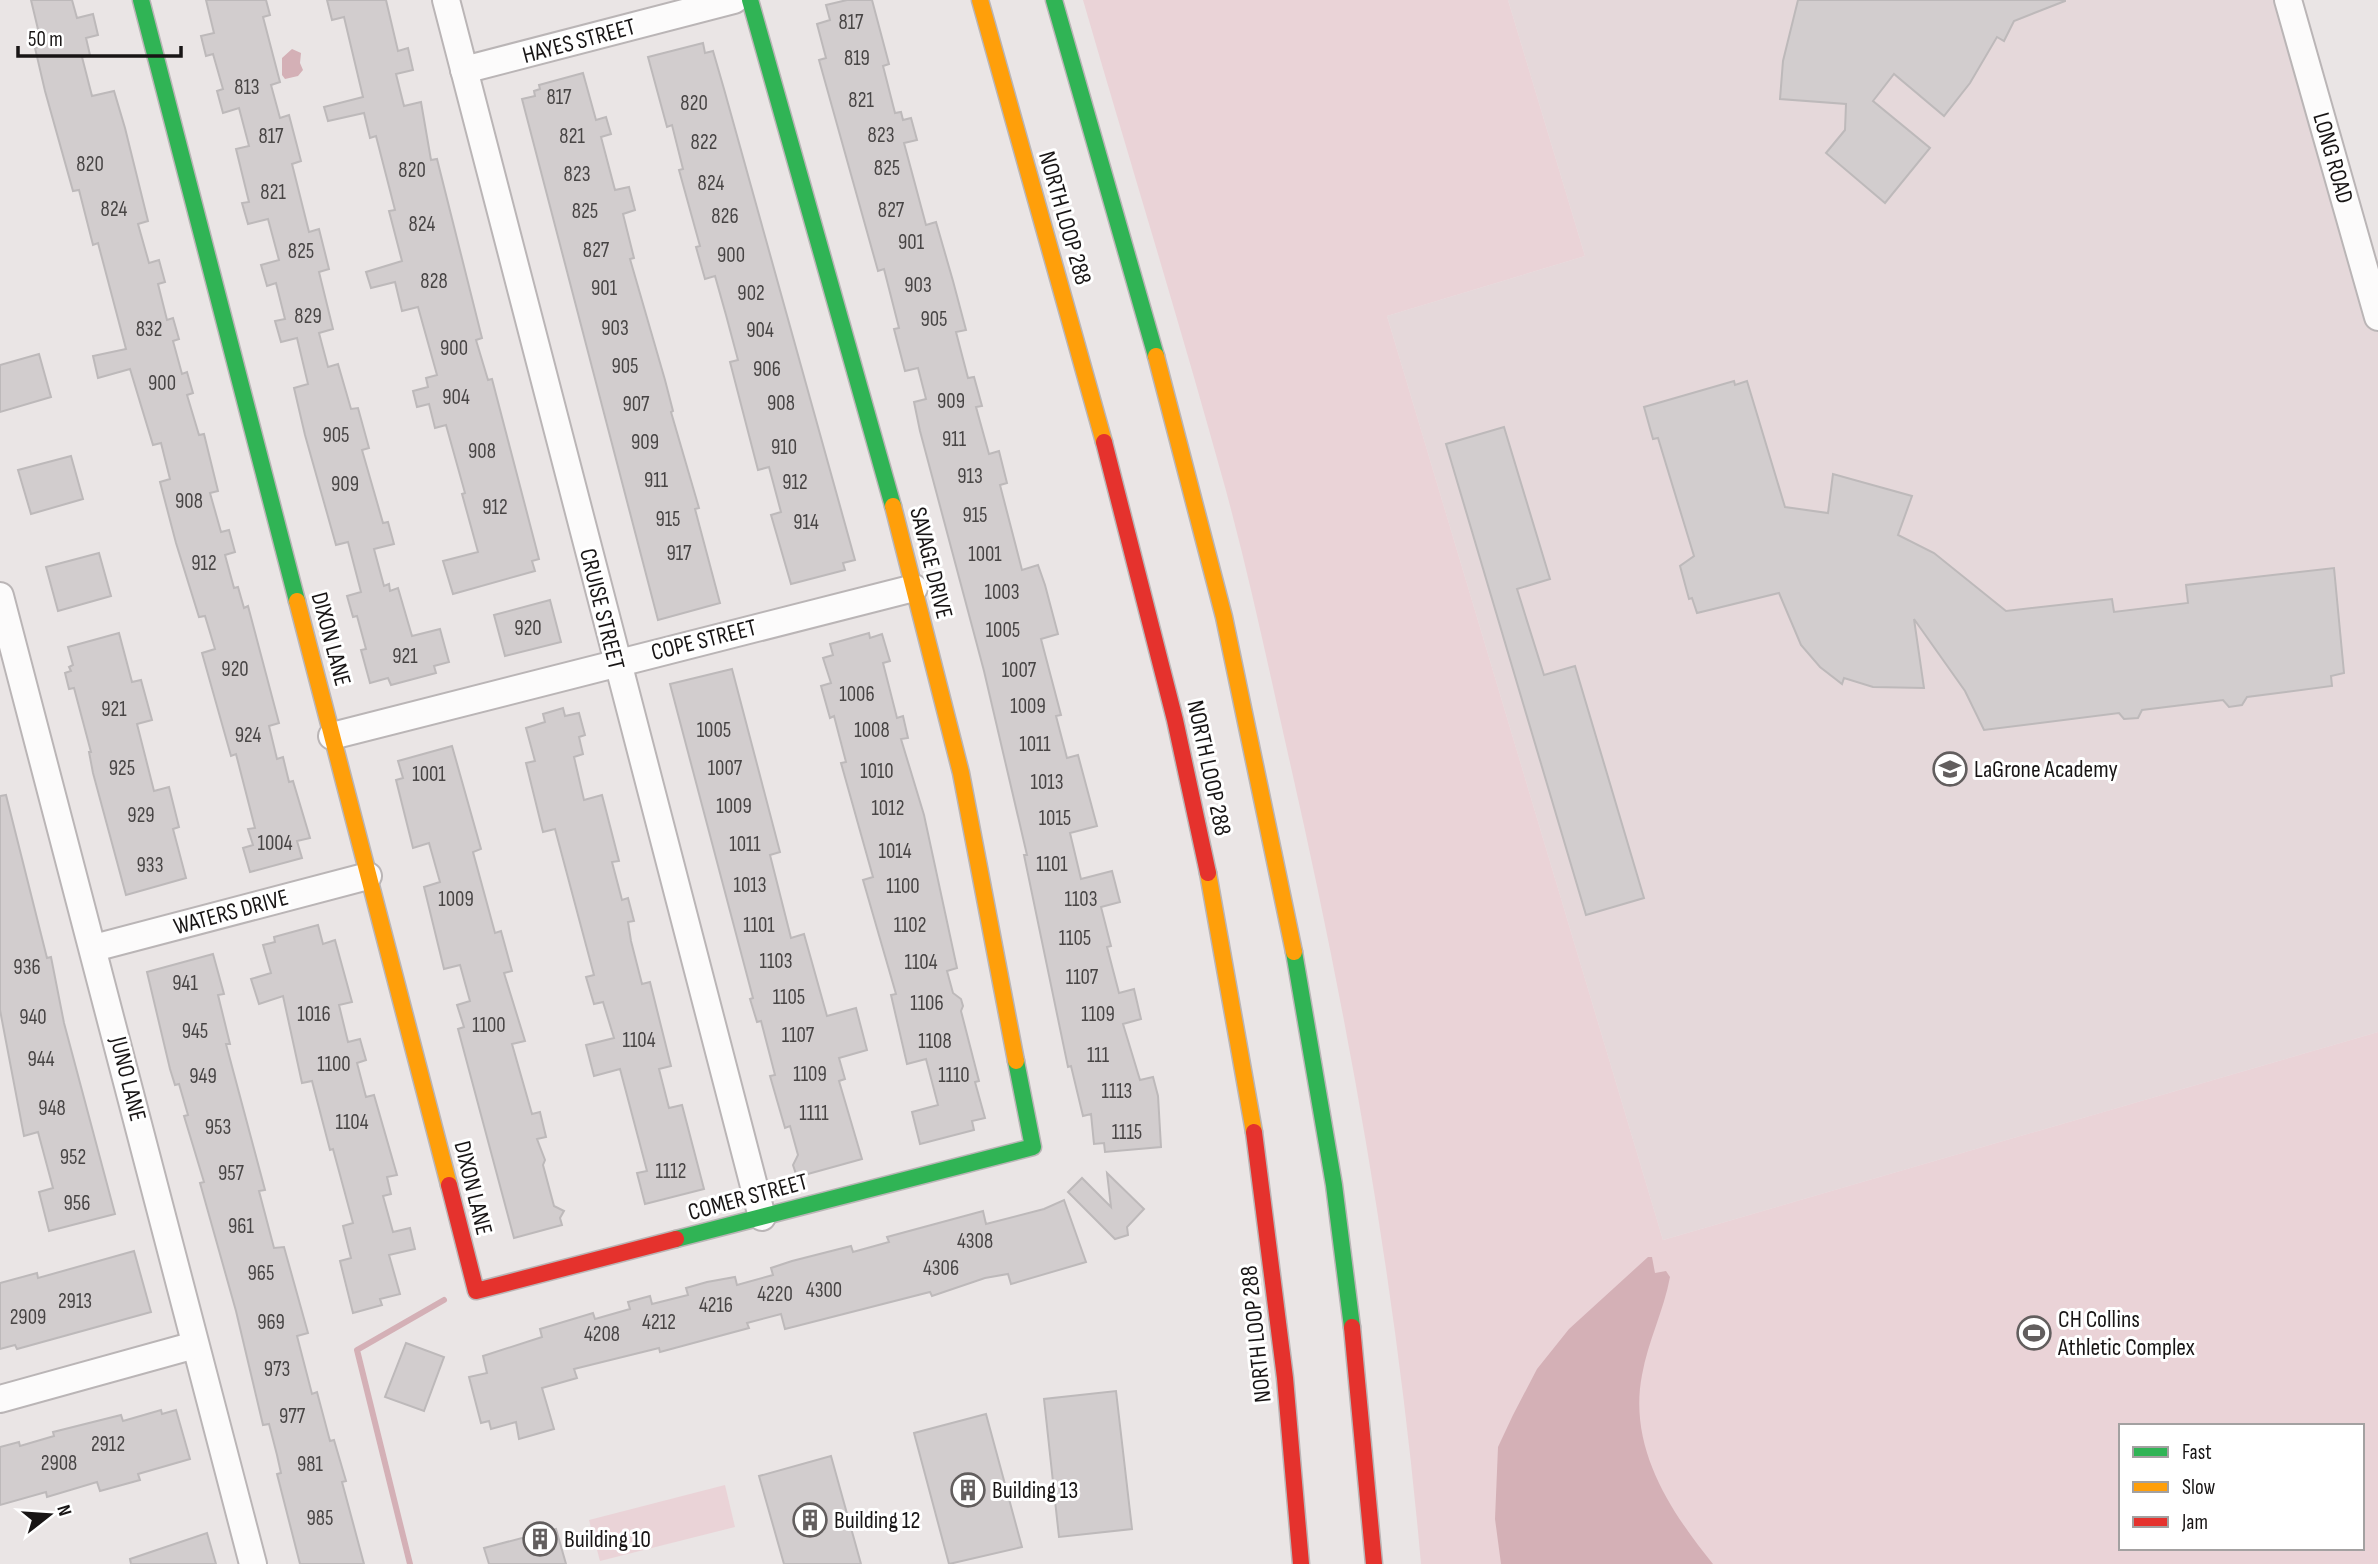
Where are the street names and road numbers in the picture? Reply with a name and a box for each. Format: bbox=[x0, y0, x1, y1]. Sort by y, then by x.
street label: HAYES STREET bbox=[519, 12, 639, 70]
street label: LONG ROAD bbox=[2306, 109, 2360, 207]
street label: NORTH LOOP 288 bbox=[1032, 148, 1098, 288]
street label: SAVAGE DRIVE bbox=[903, 504, 959, 622]
street label: CRUISE STREET bbox=[573, 545, 631, 673]
street label: DIXON LANE bbox=[305, 589, 357, 689]
street label: COPE STREET bbox=[648, 613, 760, 667]
street label: NORTH LOOP 288 bbox=[1181, 698, 1237, 838]
street label: WATERS DRIVE bbox=[170, 883, 292, 941]
street label: JUNO LANE bbox=[103, 1033, 152, 1124]
street label: DIXON LANE bbox=[447, 1138, 499, 1238]
street label: COMER STREET bbox=[685, 1167, 811, 1227]
street label: NORTH LOOP 288 bbox=[1234, 1264, 1278, 1404]

